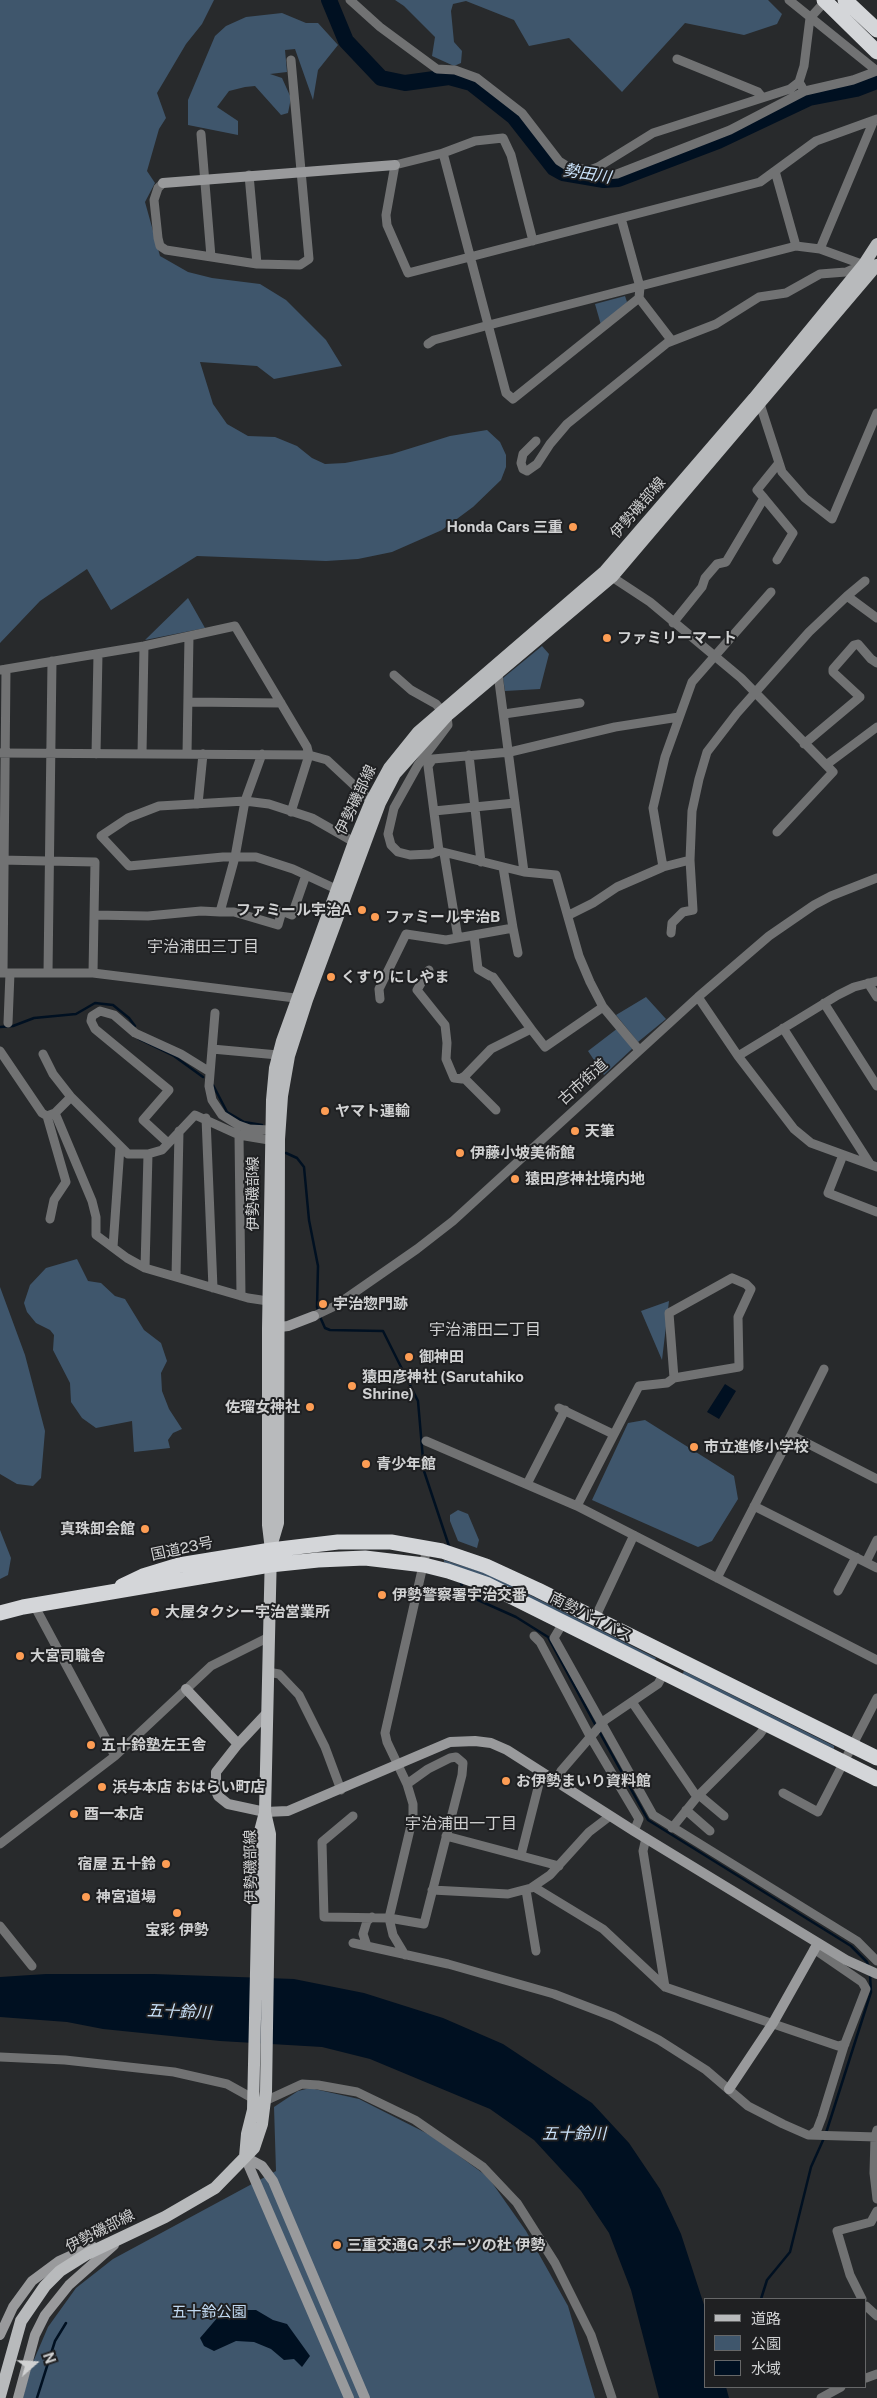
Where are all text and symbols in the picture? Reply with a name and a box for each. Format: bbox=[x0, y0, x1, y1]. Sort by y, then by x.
water label: 勢田川 bbox=[562, 161, 612, 187]
street label: 伊勢磯部線 bbox=[607, 474, 669, 542]
place label: Honda Cars 三重 bbox=[447, 518, 563, 536]
marker: Honda Cars 三重 bbox=[567, 521, 579, 533]
place label: ファミリーマート bbox=[617, 629, 737, 647]
marker: ファミリーマート bbox=[601, 632, 613, 644]
street label: 伊勢磯部線 bbox=[332, 762, 380, 838]
place label: ファミール宇治A bbox=[236, 901, 352, 919]
marker: ファミール宇治A bbox=[356, 904, 368, 916]
place label: ファミール宇治B bbox=[385, 908, 500, 926]
marker: ファミール宇治B bbox=[369, 911, 381, 923]
district label: 宇治浦田三丁目 bbox=[147, 937, 259, 957]
place label: くすり にしやま bbox=[341, 968, 449, 986]
marker: くすり にしやま bbox=[325, 971, 337, 983]
street label: 古市街道 bbox=[555, 1055, 611, 1109]
place label: ヤマト運輸 bbox=[335, 1102, 410, 1120]
marker: ヤマト運輸 bbox=[319, 1105, 331, 1117]
place label: 天筆 bbox=[585, 1122, 615, 1140]
marker: 天筆 bbox=[569, 1125, 581, 1137]
place label: 伊藤小坡美術館 bbox=[470, 1144, 575, 1162]
marker: 伊藤小坡美術館 bbox=[454, 1147, 466, 1159]
street label: 伊勢磯部線 bbox=[244, 1157, 262, 1231]
place label: 猿田彦神社境内地 bbox=[525, 1170, 645, 1188]
marker: 猿田彦神社境内地 bbox=[509, 1173, 521, 1185]
place label: 宇治惣門跡 bbox=[333, 1295, 408, 1313]
marker: 宇治惣門跡 bbox=[317, 1298, 329, 1310]
district label: 宇治浦田二丁目 bbox=[429, 1320, 541, 1340]
place label: 御神田 bbox=[419, 1348, 464, 1366]
marker: 御神田 bbox=[403, 1351, 415, 1363]
place label: 猿田彦神社 (Sarutahiko Shrine) bbox=[362, 1368, 524, 1403]
marker: 猿田彦神社 (Sarutahiko Shrine) bbox=[346, 1380, 358, 1392]
place label: 佐瑠女神社 bbox=[225, 1398, 300, 1416]
marker: 佐瑠女神社 bbox=[304, 1401, 316, 1413]
place label: 市立進修小学校 bbox=[704, 1438, 809, 1456]
marker: 市立進修小学校 bbox=[688, 1441, 700, 1453]
place label: 青少年館 bbox=[376, 1455, 436, 1473]
marker: 青少年館 bbox=[360, 1458, 372, 1470]
place label: 真珠卸会館 bbox=[60, 1520, 135, 1538]
marker: 真珠卸会館 bbox=[139, 1523, 151, 1535]
street label: 国道23号 bbox=[149, 1534, 215, 1564]
place label: 伊勢警察署宇治交番 bbox=[392, 1586, 527, 1604]
marker: 伊勢警察署宇治交番 bbox=[376, 1589, 388, 1601]
street label: 南勢バイパス bbox=[547, 1589, 635, 1645]
place label: 大屋タクシー宇治営業所 bbox=[165, 1603, 330, 1621]
marker: 大屋タクシー宇治営業所 bbox=[149, 1606, 161, 1618]
place label: 大宮司職舎 bbox=[30, 1647, 105, 1665]
marker: 大宮司職舎 bbox=[14, 1650, 26, 1662]
place label: 五十鈴塾左王舎 bbox=[101, 1736, 206, 1754]
marker: 五十鈴塾左王舎 bbox=[85, 1739, 97, 1751]
place label: お伊勢まいり資料館 bbox=[516, 1772, 651, 1790]
marker: お伊勢まいり資料館 bbox=[500, 1775, 512, 1787]
place label: 浜与本店 おはらい町店 bbox=[112, 1778, 265, 1796]
marker: 浜与本店 おはらい町店 bbox=[96, 1781, 108, 1793]
place label: 酉一本店 bbox=[84, 1805, 144, 1823]
marker: 酉一本店 bbox=[68, 1808, 80, 1820]
district label: 宇治浦田一丁目 bbox=[405, 1814, 517, 1834]
street label: 伊勢磯部線 bbox=[241, 1829, 261, 1905]
place label: 宿屋 五十鈴 bbox=[78, 1855, 156, 1873]
marker: 宿屋 五十鈴 bbox=[160, 1858, 172, 1870]
place label: 神宮道場 bbox=[96, 1888, 156, 1906]
marker: 神宮道場 bbox=[80, 1891, 92, 1903]
marker: 宝彩 伊勢 bbox=[171, 1907, 183, 1919]
place label: 宝彩 伊勢 bbox=[145, 1921, 209, 1939]
water label: 五十鈴川 bbox=[147, 2001, 211, 2023]
water label: 五十鈴川 bbox=[542, 2124, 606, 2144]
street label: 伊勢磯部線 bbox=[63, 2206, 137, 2256]
place label: 三重交通G スポーツの杜 伊勢 bbox=[347, 2236, 545, 2254]
marker: 三重交通G スポーツの杜 伊勢 bbox=[331, 2239, 343, 2251]
legend bbox=[704, 2298, 867, 2388]
park label: 五十鈴公園 bbox=[172, 2303, 246, 2321]
text: 道路 bbox=[751, 2310, 781, 2327]
text: 公園 bbox=[751, 2335, 781, 2352]
north arrow bbox=[10, 2338, 60, 2388]
text: N bbox=[40, 2350, 59, 2366]
text: 水域 bbox=[751, 2360, 781, 2377]

